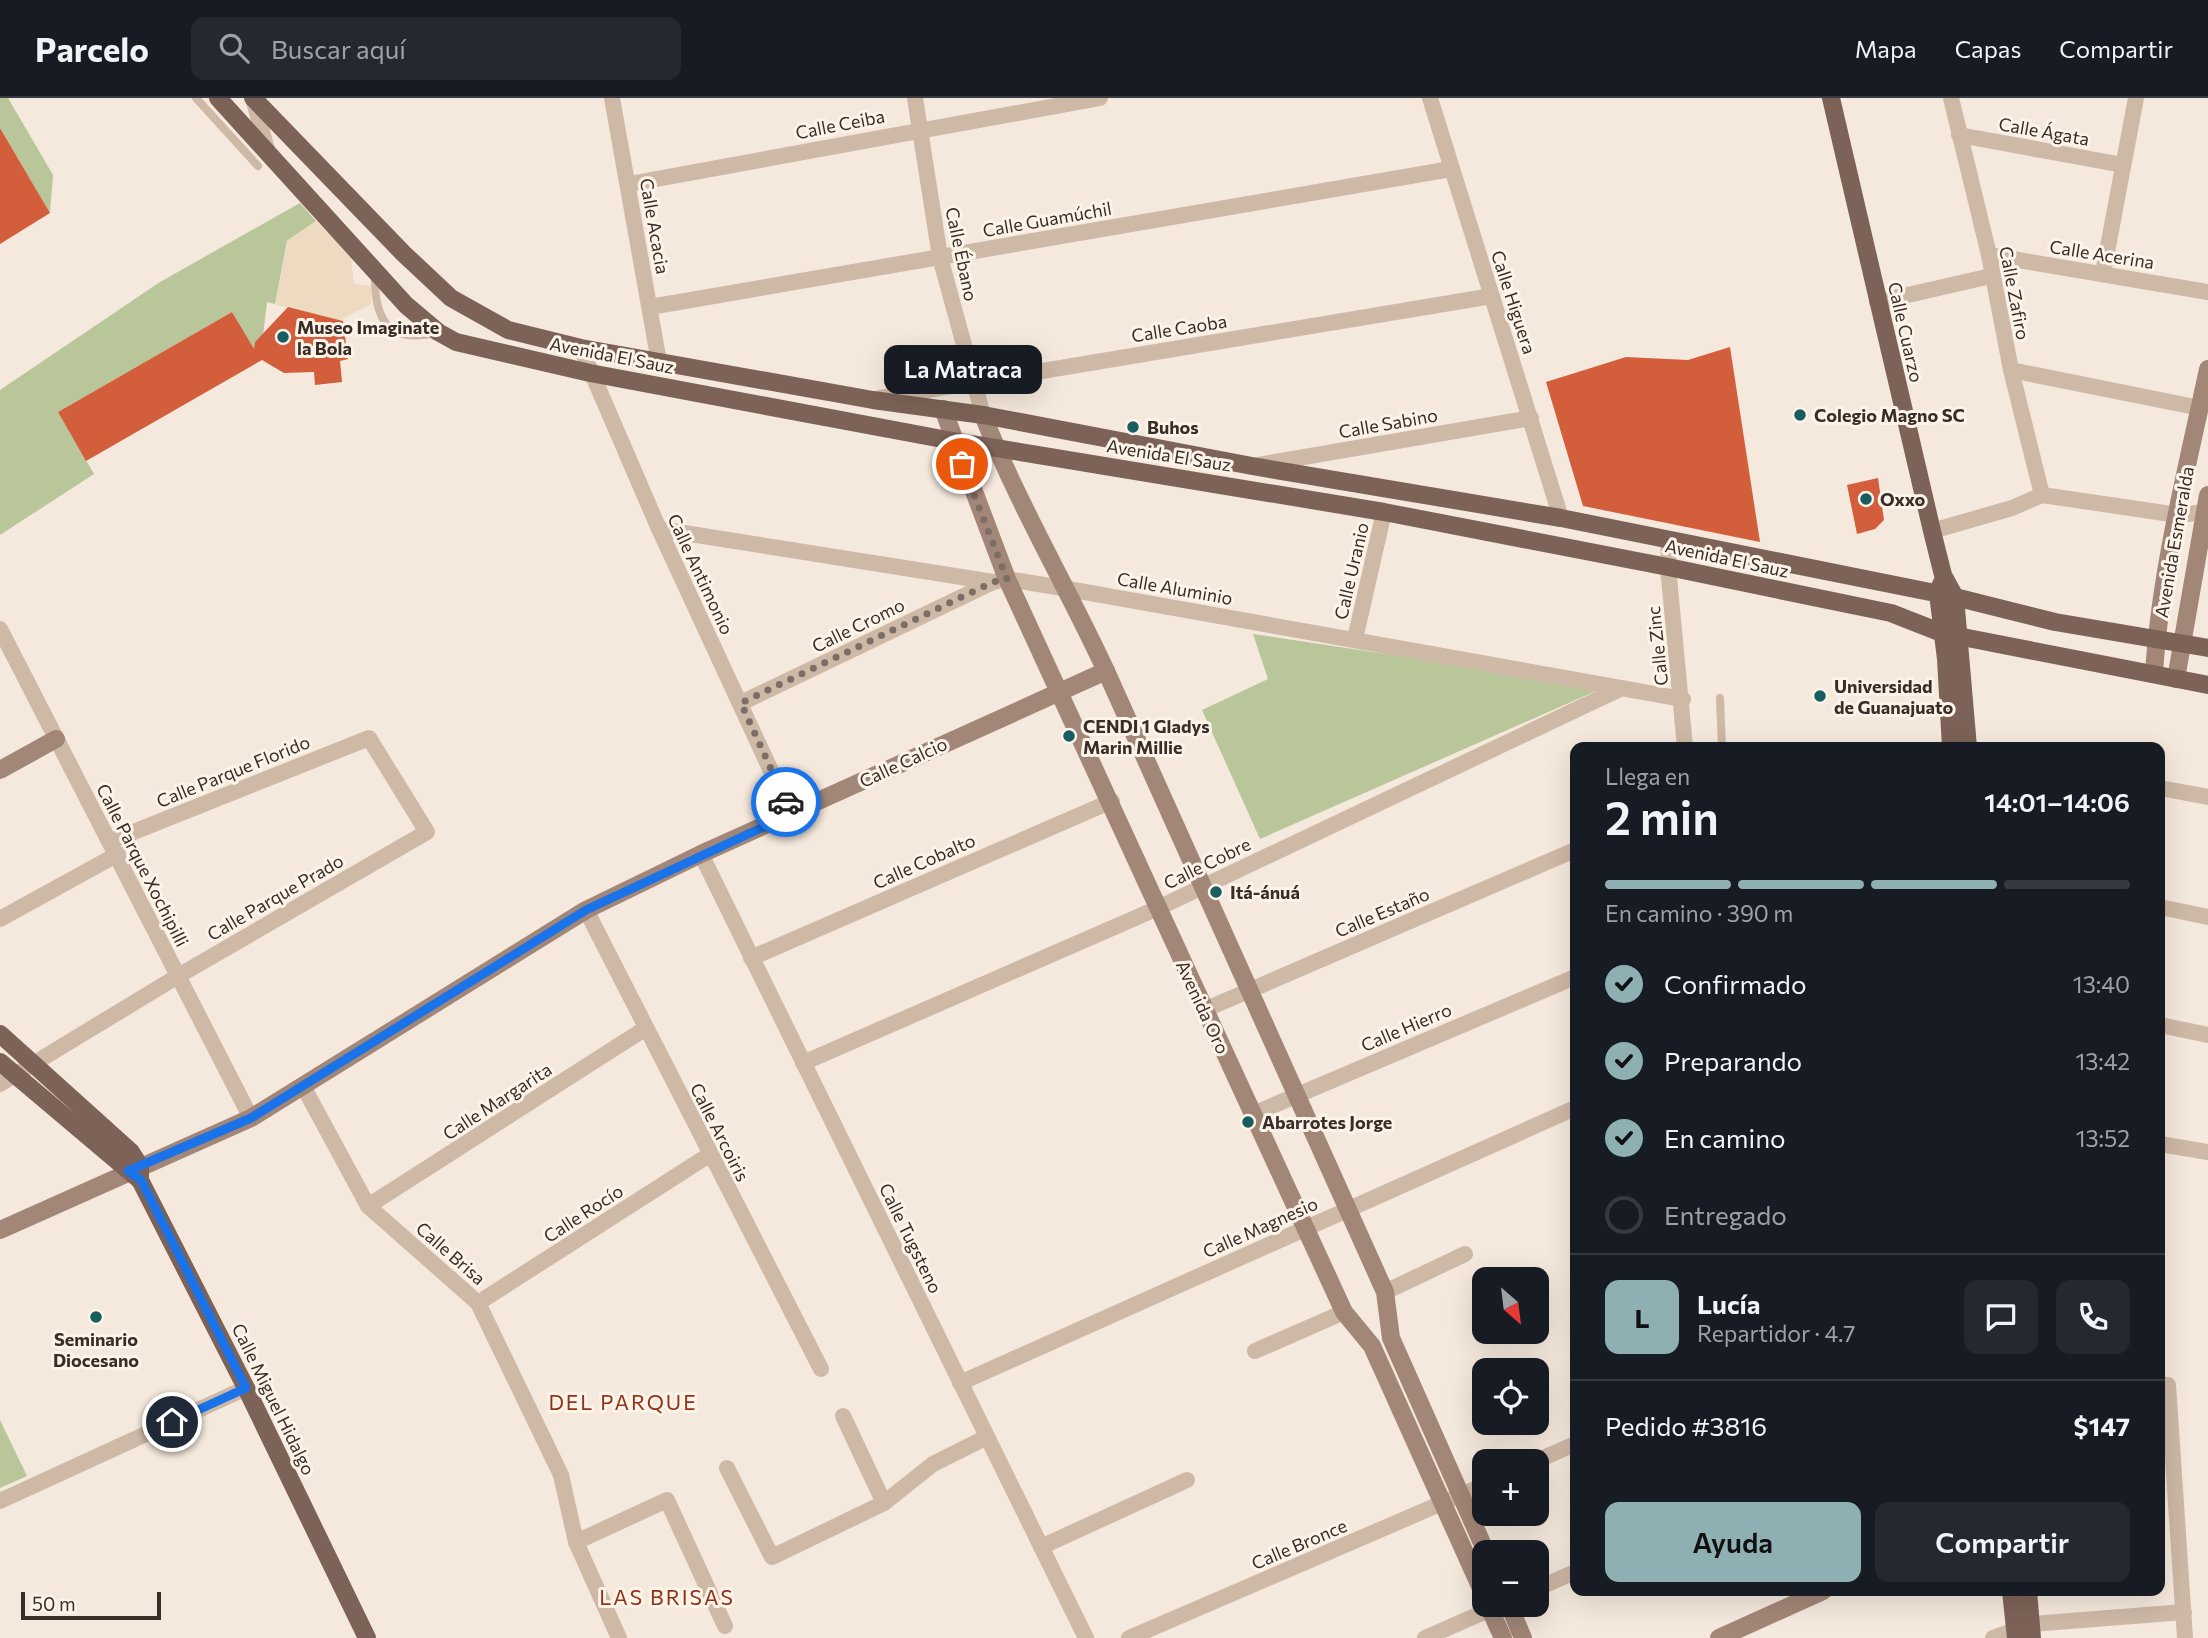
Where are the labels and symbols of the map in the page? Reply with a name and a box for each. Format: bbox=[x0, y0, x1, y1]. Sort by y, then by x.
street label: Calle Ceiba bbox=[794, 105, 886, 143]
street label: Calle Ágata bbox=[1997, 112, 2091, 150]
street label: Calle Acacia bbox=[636, 176, 674, 276]
street label: Calle Guamúchil bbox=[981, 197, 1113, 241]
street label: Calle Ébano bbox=[941, 205, 983, 303]
street label: Calle Acerina bbox=[2048, 235, 2156, 273]
street label: Calle Zafiro bbox=[1995, 244, 2035, 342]
street label: Calle Higuera bbox=[1487, 247, 1541, 357]
street label: Calle Cuarzo bbox=[1884, 280, 1928, 384]
street label: Calle Caoba bbox=[1130, 310, 1228, 346]
place label: Museo Imaginate la Bola bbox=[297, 316, 439, 359]
marker: Museo Imaginate la Bola bbox=[275, 329, 291, 345]
street label: Avenida El Sauz bbox=[548, 332, 676, 378]
callout: La Matraca bbox=[883, 345, 1041, 394]
street label: Calle Sabino bbox=[1337, 403, 1439, 443]
place label: Colegio Magno SC bbox=[1814, 404, 1965, 426]
marker: Colegio Magno SC bbox=[1792, 407, 1808, 423]
place label: Buhos bbox=[1147, 416, 1199, 438]
marker: Buhos bbox=[1125, 419, 1141, 435]
pin bbox=[932, 434, 992, 494]
street label: Avenida El Sauz bbox=[1105, 434, 1233, 476]
street label: Avenida Esmeralda bbox=[2150, 465, 2198, 619]
place label: Oxxo bbox=[1880, 488, 1925, 510]
marker: Oxxo bbox=[1858, 491, 1874, 507]
street label: Calle Antimonio bbox=[663, 510, 739, 638]
street label: Calle Uranio bbox=[1329, 520, 1373, 622]
street label: Avenida El Sauz bbox=[1663, 534, 1791, 582]
street label: Calle Aluminio bbox=[1116, 567, 1234, 609]
street label: Calle Cromo bbox=[808, 593, 908, 657]
street label: Calle Zinc bbox=[1642, 605, 1672, 687]
place label: Universidad de Guanajuato bbox=[1834, 675, 1954, 718]
marker: Universidad de Guanajuato bbox=[1812, 688, 1828, 704]
place label: CENDI 1 Gladys Marin Millie bbox=[1083, 715, 1210, 758]
marker: CENDI 1 Gladys Marin Millie bbox=[1061, 728, 1077, 744]
street label: Calle Parque Florido bbox=[153, 730, 313, 812]
street label: Calle Calcio bbox=[856, 732, 950, 792]
courier bbox=[751, 767, 821, 837]
street label: Calle Parque Xochipilli bbox=[92, 780, 194, 950]
street label: Calle Cobalto bbox=[869, 829, 979, 893]
street label: Calle Cobre bbox=[1160, 833, 1254, 893]
street label: Calle Parque Prado bbox=[203, 849, 347, 945]
place label: Itá-ánuá bbox=[1230, 881, 1300, 903]
street label: Calle Estaño bbox=[1331, 882, 1433, 942]
marker: Itá-ánuá bbox=[1208, 884, 1224, 900]
street label: Avenida Oro bbox=[1172, 957, 1234, 1057]
street label: Calle Hierro bbox=[1357, 998, 1455, 1056]
street label: Calle Margarita bbox=[439, 1058, 555, 1144]
street label: Calle Arcoiris bbox=[686, 1079, 754, 1185]
place label: Abarrotes Jorge bbox=[1262, 1111, 1392, 1133]
marker: Abarrotes Jorge bbox=[1240, 1114, 1256, 1130]
street label: Calle Rocío bbox=[539, 1179, 627, 1247]
street label: Calle Tugsteno bbox=[875, 1179, 947, 1297]
street label: Calle Magnesio bbox=[1199, 1192, 1321, 1262]
street label: Calle Brisa bbox=[412, 1217, 490, 1289]
north arrow bbox=[1472, 1267, 1549, 1344]
marker: Seminario Diocesano bbox=[88, 1309, 104, 1325]
street label: Calle Miguel Hidalgo bbox=[228, 1320, 320, 1478]
place label: Seminario Diocesano bbox=[53, 1328, 139, 1371]
district label: DEL PARQUE bbox=[548, 1389, 698, 1414]
pin bbox=[142, 1392, 202, 1452]
street label: Calle Bronce bbox=[1248, 1514, 1350, 1574]
district label: LAS BRISAS bbox=[599, 1584, 735, 1609]
scale bar bbox=[21, 1589, 161, 1621]

